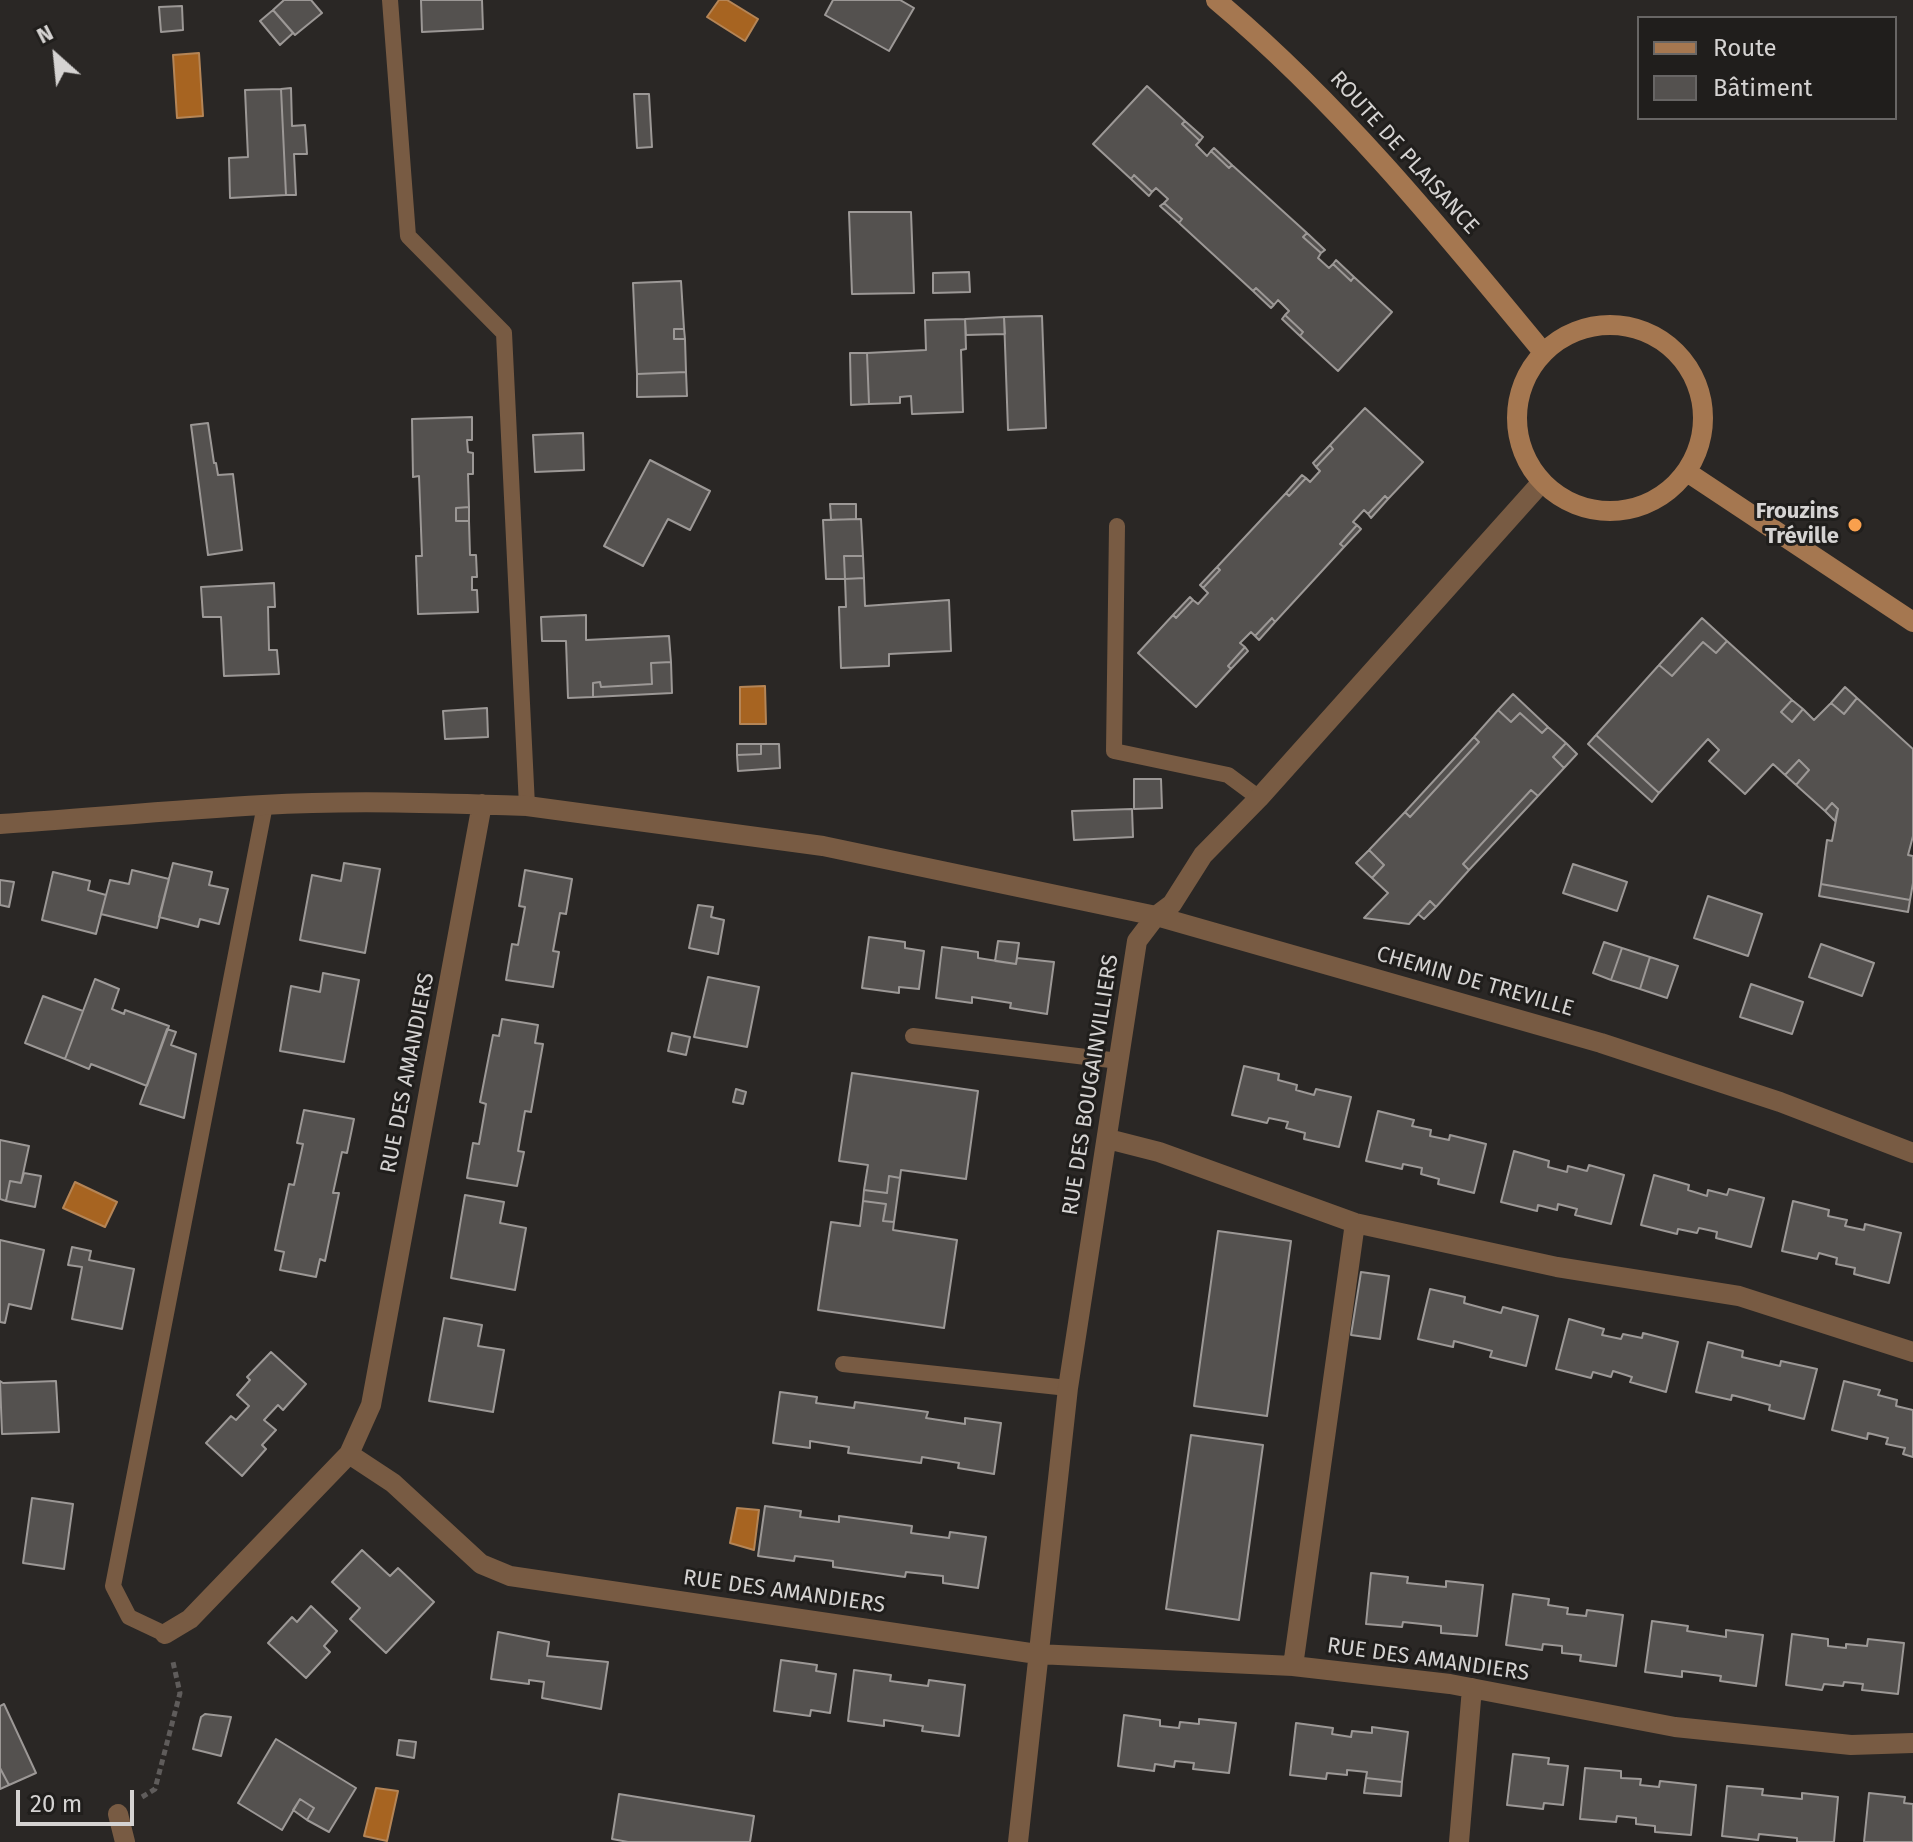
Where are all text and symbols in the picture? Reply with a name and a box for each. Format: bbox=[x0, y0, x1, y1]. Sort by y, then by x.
north arrow bbox=[16, 16, 96, 96]
legend bbox=[1637, 16, 1897, 120]
text: N bbox=[32, 19, 58, 50]
text: Route bbox=[1713, 34, 1777, 62]
street label: ROUTE DE PLAISANCE bbox=[1324, 66, 1484, 240]
text: Bâtiment bbox=[1713, 74, 1812, 102]
place label: Frouzins Tréville bbox=[1756, 499, 1839, 550]
marker: Frouzins Tréville bbox=[1846, 516, 1864, 534]
street label: CHEMIN DE TREVILLE bbox=[1373, 941, 1577, 1023]
street label: RUE DES BOUGAINVILLIERS bbox=[1057, 953, 1125, 1217]
street label: RUE DES AMANDIERS bbox=[376, 970, 440, 1176]
street label: RUE DES AMANDIERS bbox=[681, 1565, 887, 1619]
street label: RUE DES AMANDIERS bbox=[1325, 1633, 1531, 1687]
scale bar bbox=[20, 1774, 138, 1824]
text: 20 m bbox=[30, 1790, 82, 1818]

